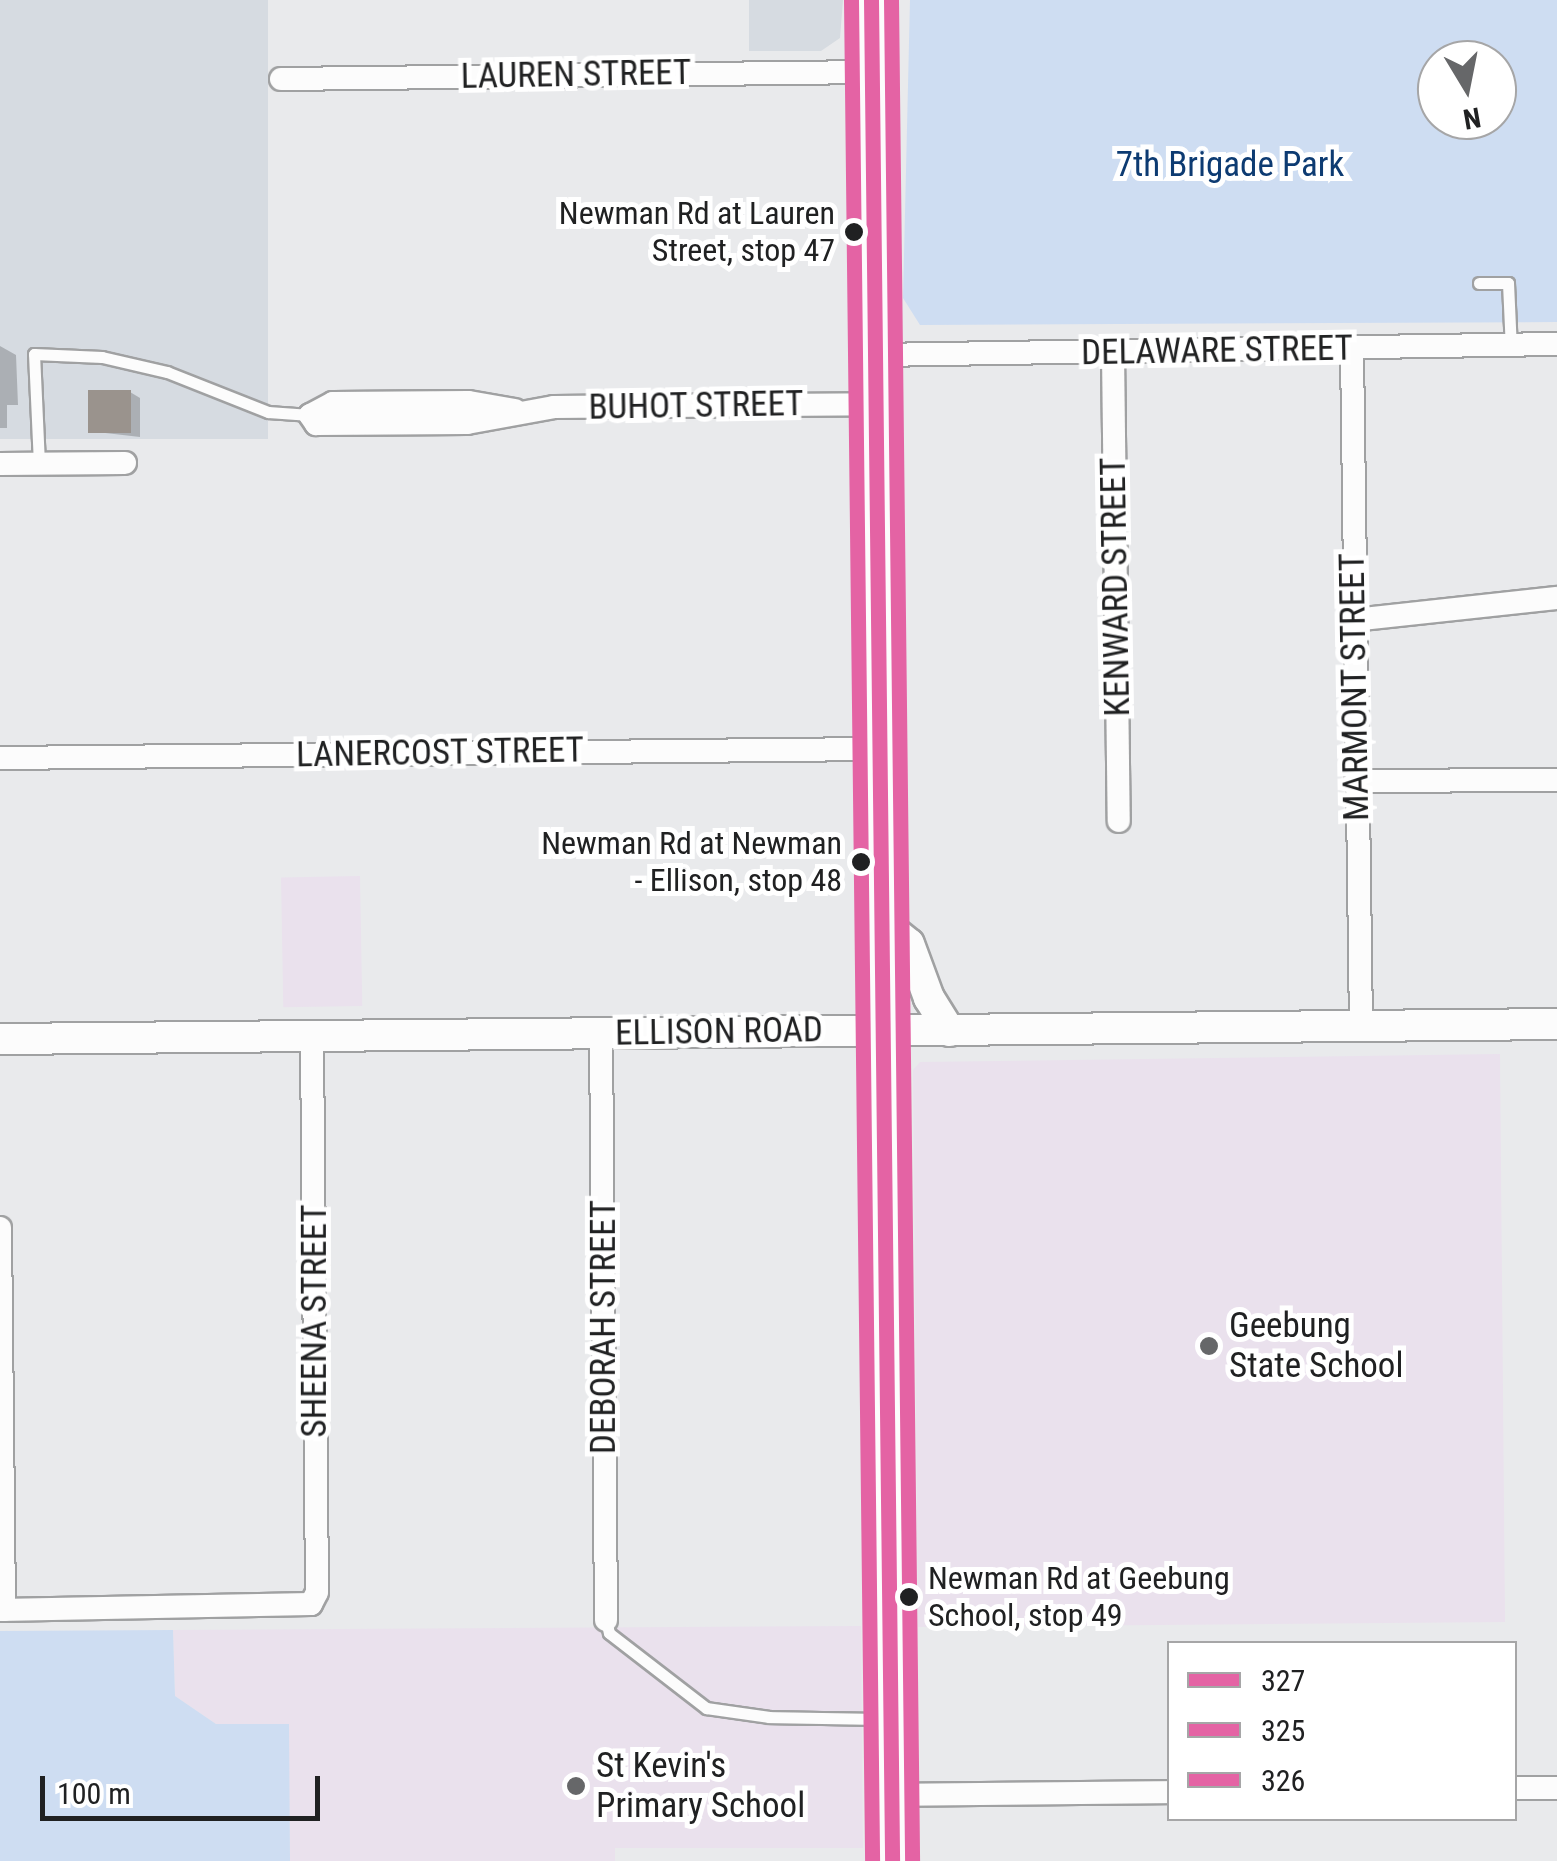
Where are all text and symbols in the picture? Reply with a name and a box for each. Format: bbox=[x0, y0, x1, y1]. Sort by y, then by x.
north arrow bbox=[1417, 40, 1517, 140]
street label: LAUREN STREET bbox=[460, 52, 692, 98]
text: N bbox=[1461, 100, 1483, 136]
park label: 7th Brigade Park bbox=[1116, 144, 1344, 186]
place label: Newman Rd at Lauren Street, stop 47 bbox=[559, 195, 835, 270]
marker: Newman Rd at Lauren Street, stop 47 bbox=[844, 222, 864, 242]
street label: DELAWARE STREET bbox=[1081, 328, 1353, 374]
street label: BUHOT STREET bbox=[588, 383, 804, 429]
street label: KENWARD STREET bbox=[1093, 457, 1139, 717]
street label: MARMONT STREET bbox=[1332, 552, 1378, 822]
street label: LANERCOST STREET bbox=[295, 729, 585, 777]
place label: Newman Rd at Newman - Ellison, stop 48 bbox=[541, 825, 842, 900]
marker: Newman Rd at Newman - Ellison, stop 48 bbox=[851, 852, 871, 872]
street label: ELLISON ROAD bbox=[615, 1009, 823, 1055]
street label: DEBORAH STREET bbox=[583, 1200, 625, 1454]
street label: SHEENA STREET bbox=[294, 1204, 336, 1438]
place label: Geebung State School bbox=[1229, 1305, 1403, 1387]
marker: Geebung State School bbox=[1198, 1335, 1220, 1357]
place label: Newman Rd at Geebung School, stop 49 bbox=[928, 1560, 1230, 1635]
marker: Newman Rd at Geebung School, stop 49 bbox=[899, 1587, 919, 1607]
legend bbox=[1167, 1641, 1517, 1821]
text: 327 bbox=[1261, 1663, 1305, 1698]
text: 325 bbox=[1261, 1713, 1305, 1748]
place label: St Kevin's Primary School bbox=[596, 1745, 805, 1827]
scale bar bbox=[45, 1756, 325, 1818]
text: 326 bbox=[1261, 1763, 1305, 1798]
marker: St Kevin's Primary School bbox=[565, 1775, 587, 1797]
text: 100 m bbox=[57, 1776, 131, 1811]

